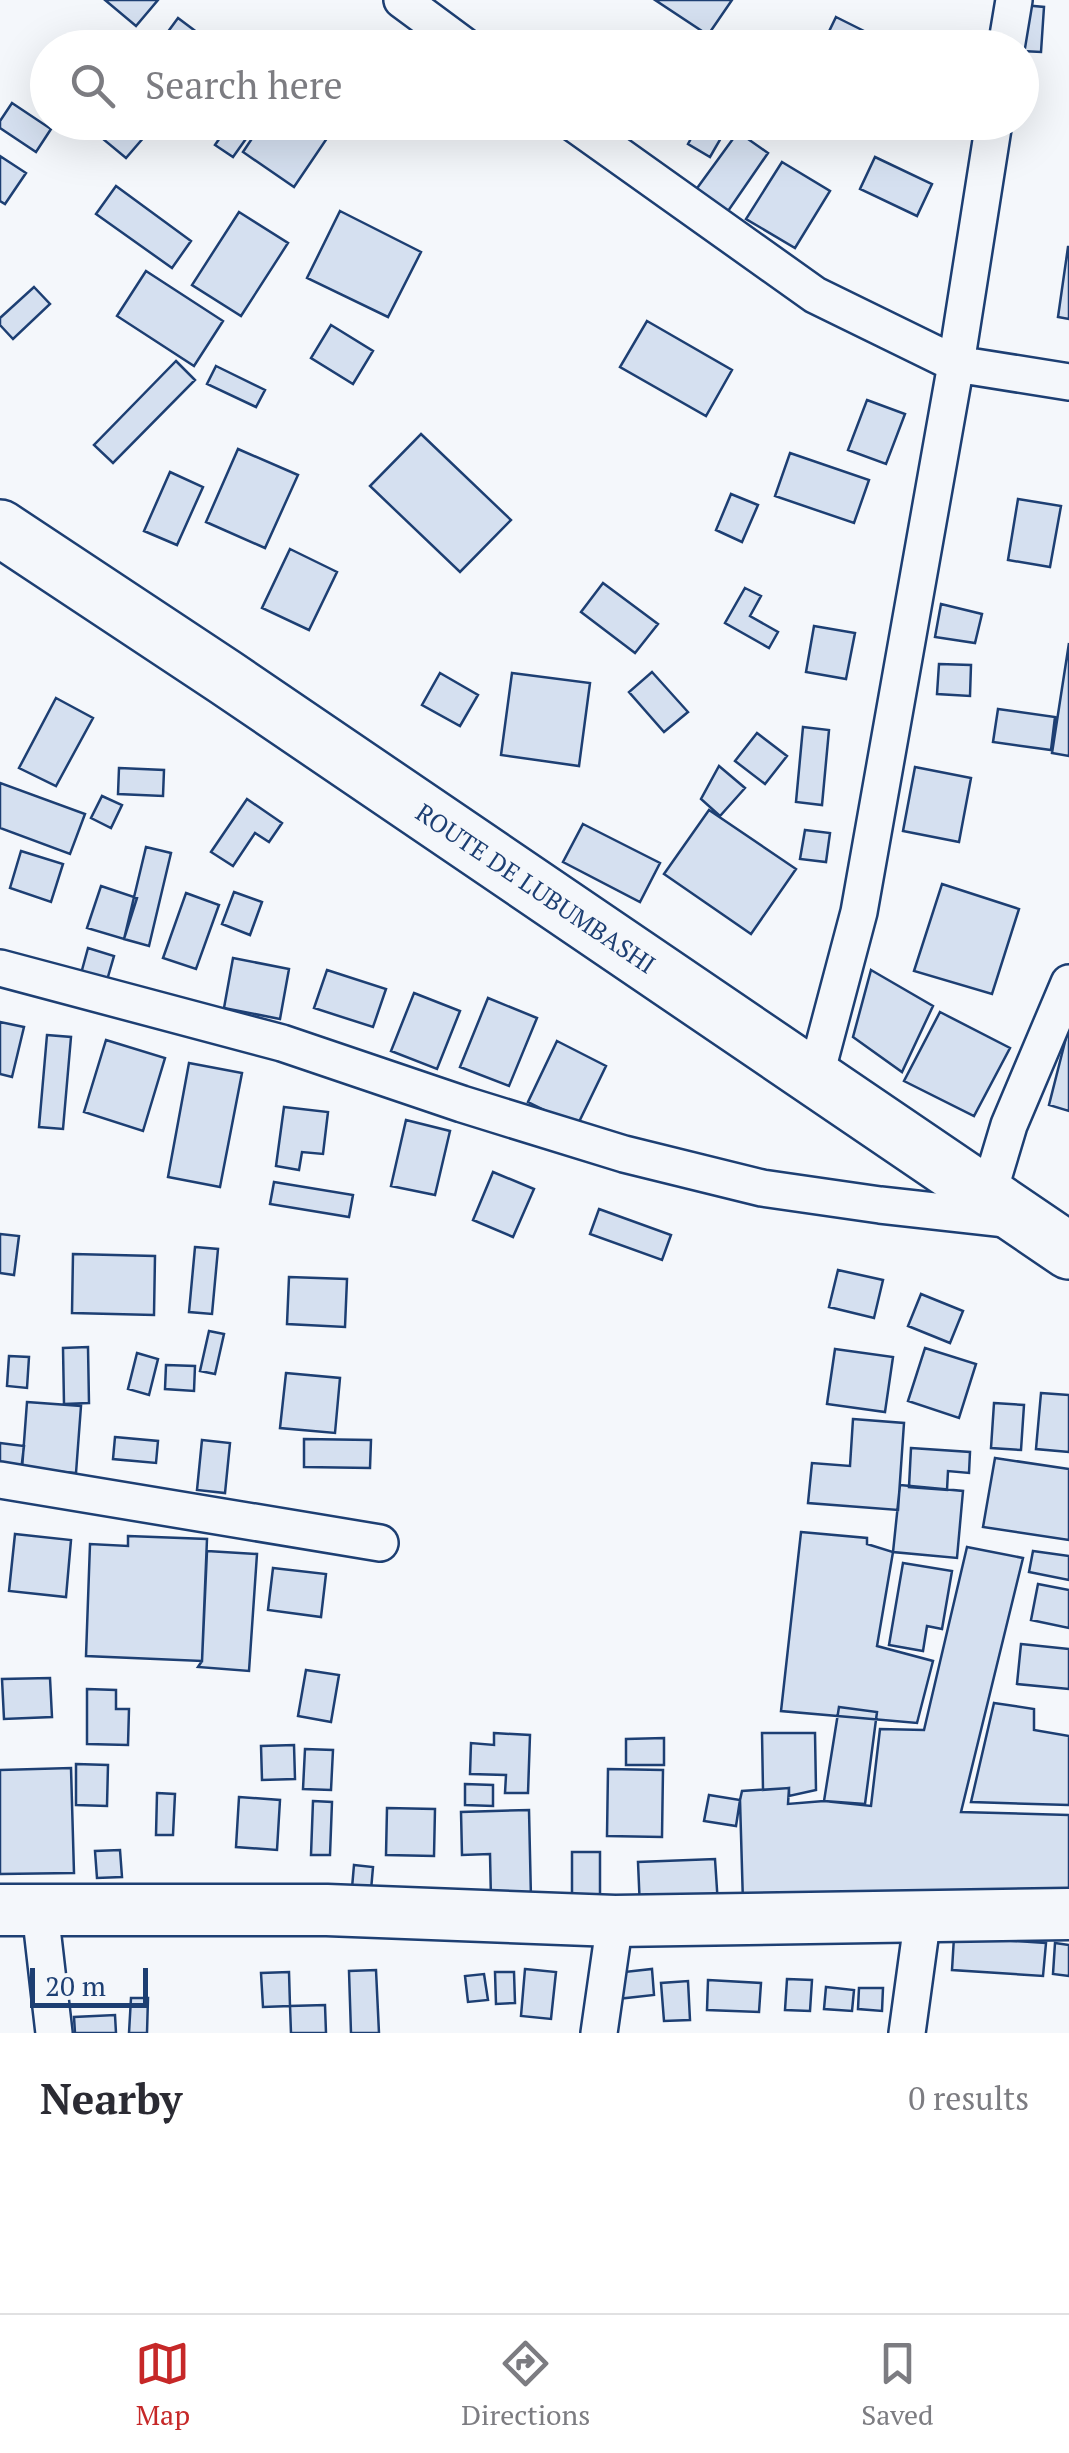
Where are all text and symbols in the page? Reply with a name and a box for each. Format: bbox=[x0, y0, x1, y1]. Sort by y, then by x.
search box bbox=[30, 30, 1039, 140]
icon: search bbox=[65, 58, 120, 113]
text: Search here bbox=[145, 60, 343, 110]
street label: ROUTE DE LUBUMBASHI bbox=[410, 795, 662, 981]
scale bar bbox=[30, 1963, 148, 2008]
text: 20 m bbox=[45, 1967, 106, 2004]
text: Nearby bbox=[40, 2070, 182, 2126]
text: 0 results bbox=[908, 2077, 1029, 2119]
tab: Map bbox=[135, 2336, 190, 2433]
tab: Directions bbox=[461, 2336, 590, 2433]
tab: Saved bbox=[861, 2336, 934, 2433]

